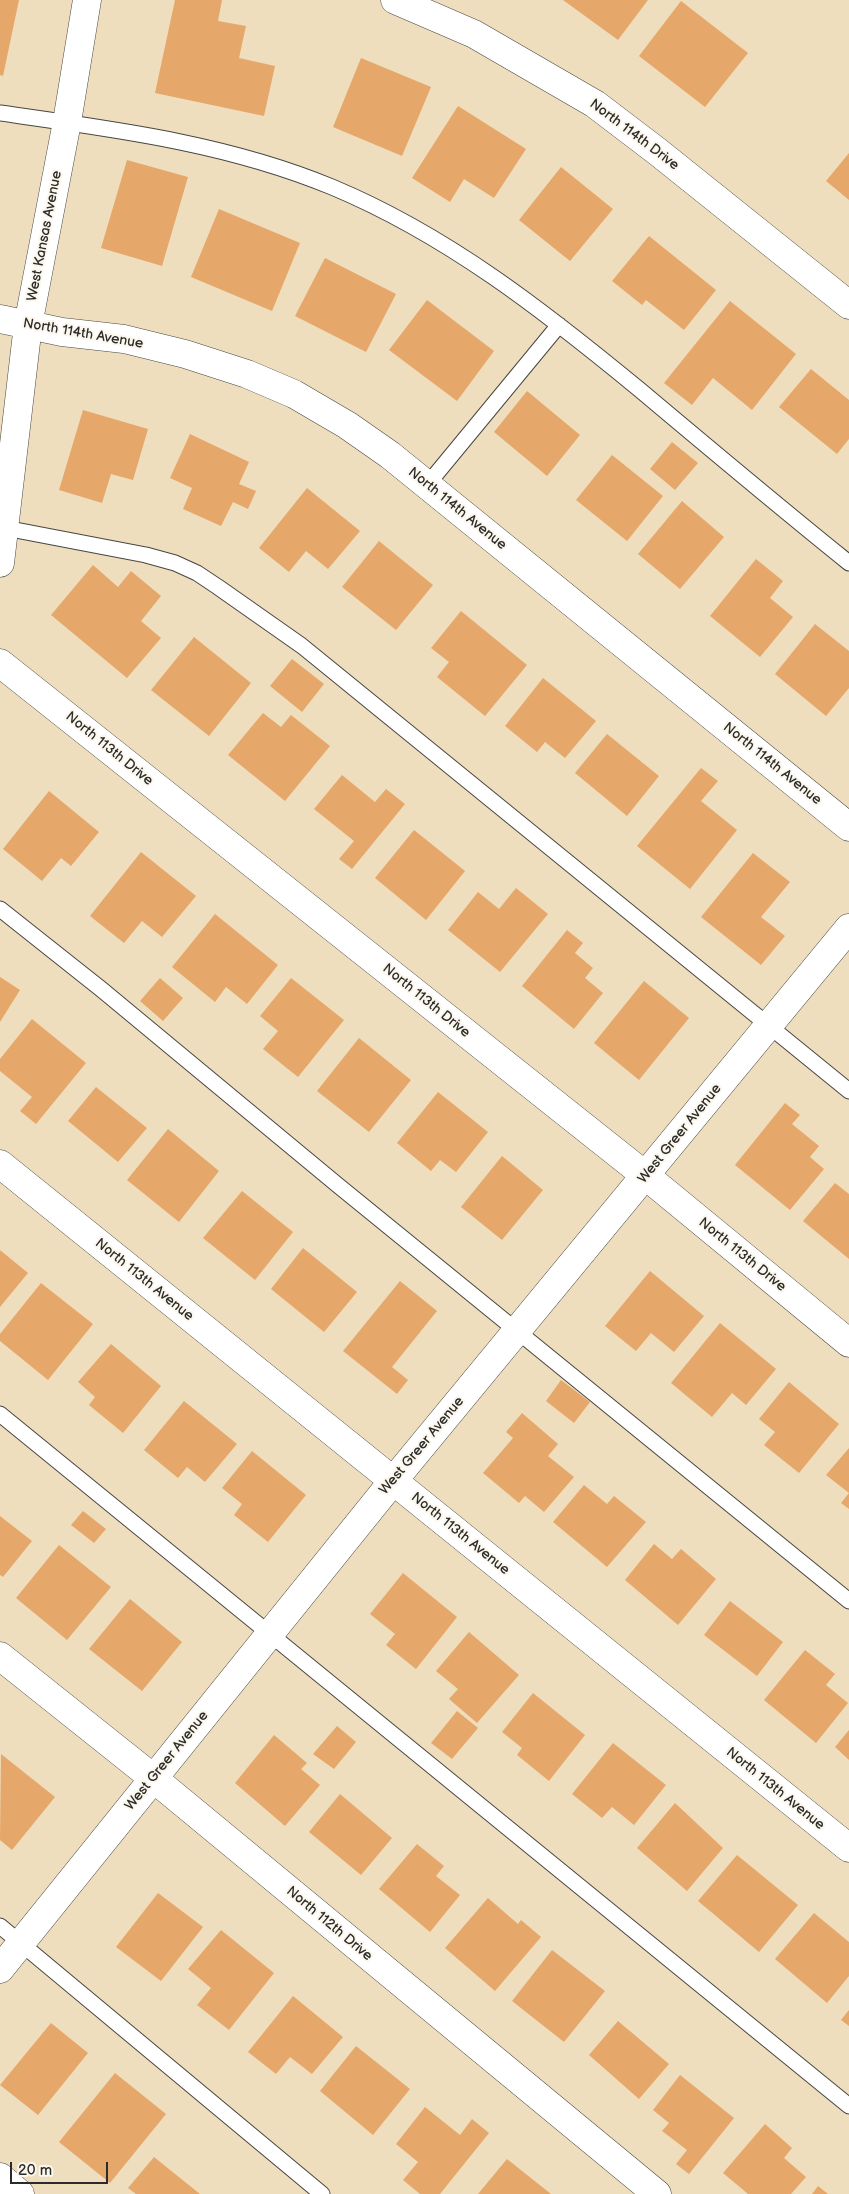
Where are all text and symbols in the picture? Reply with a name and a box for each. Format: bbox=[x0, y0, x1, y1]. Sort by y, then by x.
street label: North 114th Drive bbox=[586, 96, 682, 174]
street label: West Kansas Avenue bbox=[24, 169, 66, 303]
street label: North 114th Avenue bbox=[22, 315, 144, 353]
street label: North 114th Avenue bbox=[404, 464, 510, 554]
street label: North 113th Drive bbox=[62, 709, 156, 789]
street label: North 114th Avenue bbox=[719, 719, 825, 809]
street label: North 113th Drive bbox=[379, 961, 473, 1041]
street label: West Greer Avenue bbox=[635, 1081, 725, 1187]
street label: North 113th Drive bbox=[695, 1215, 789, 1295]
street label: North 113th Avenue bbox=[91, 1235, 197, 1325]
street label: West Greer Avenue bbox=[376, 1393, 468, 1499]
street label: North 113th Avenue bbox=[407, 1489, 513, 1579]
street label: West Greer Avenue bbox=[122, 1708, 212, 1814]
street label: North 113th Avenue bbox=[722, 1744, 828, 1834]
street label: North 112th Drive bbox=[282, 1883, 376, 1965]
scale bar bbox=[12, 2152, 110, 2184]
text: 20 m bbox=[18, 2161, 52, 2180]

